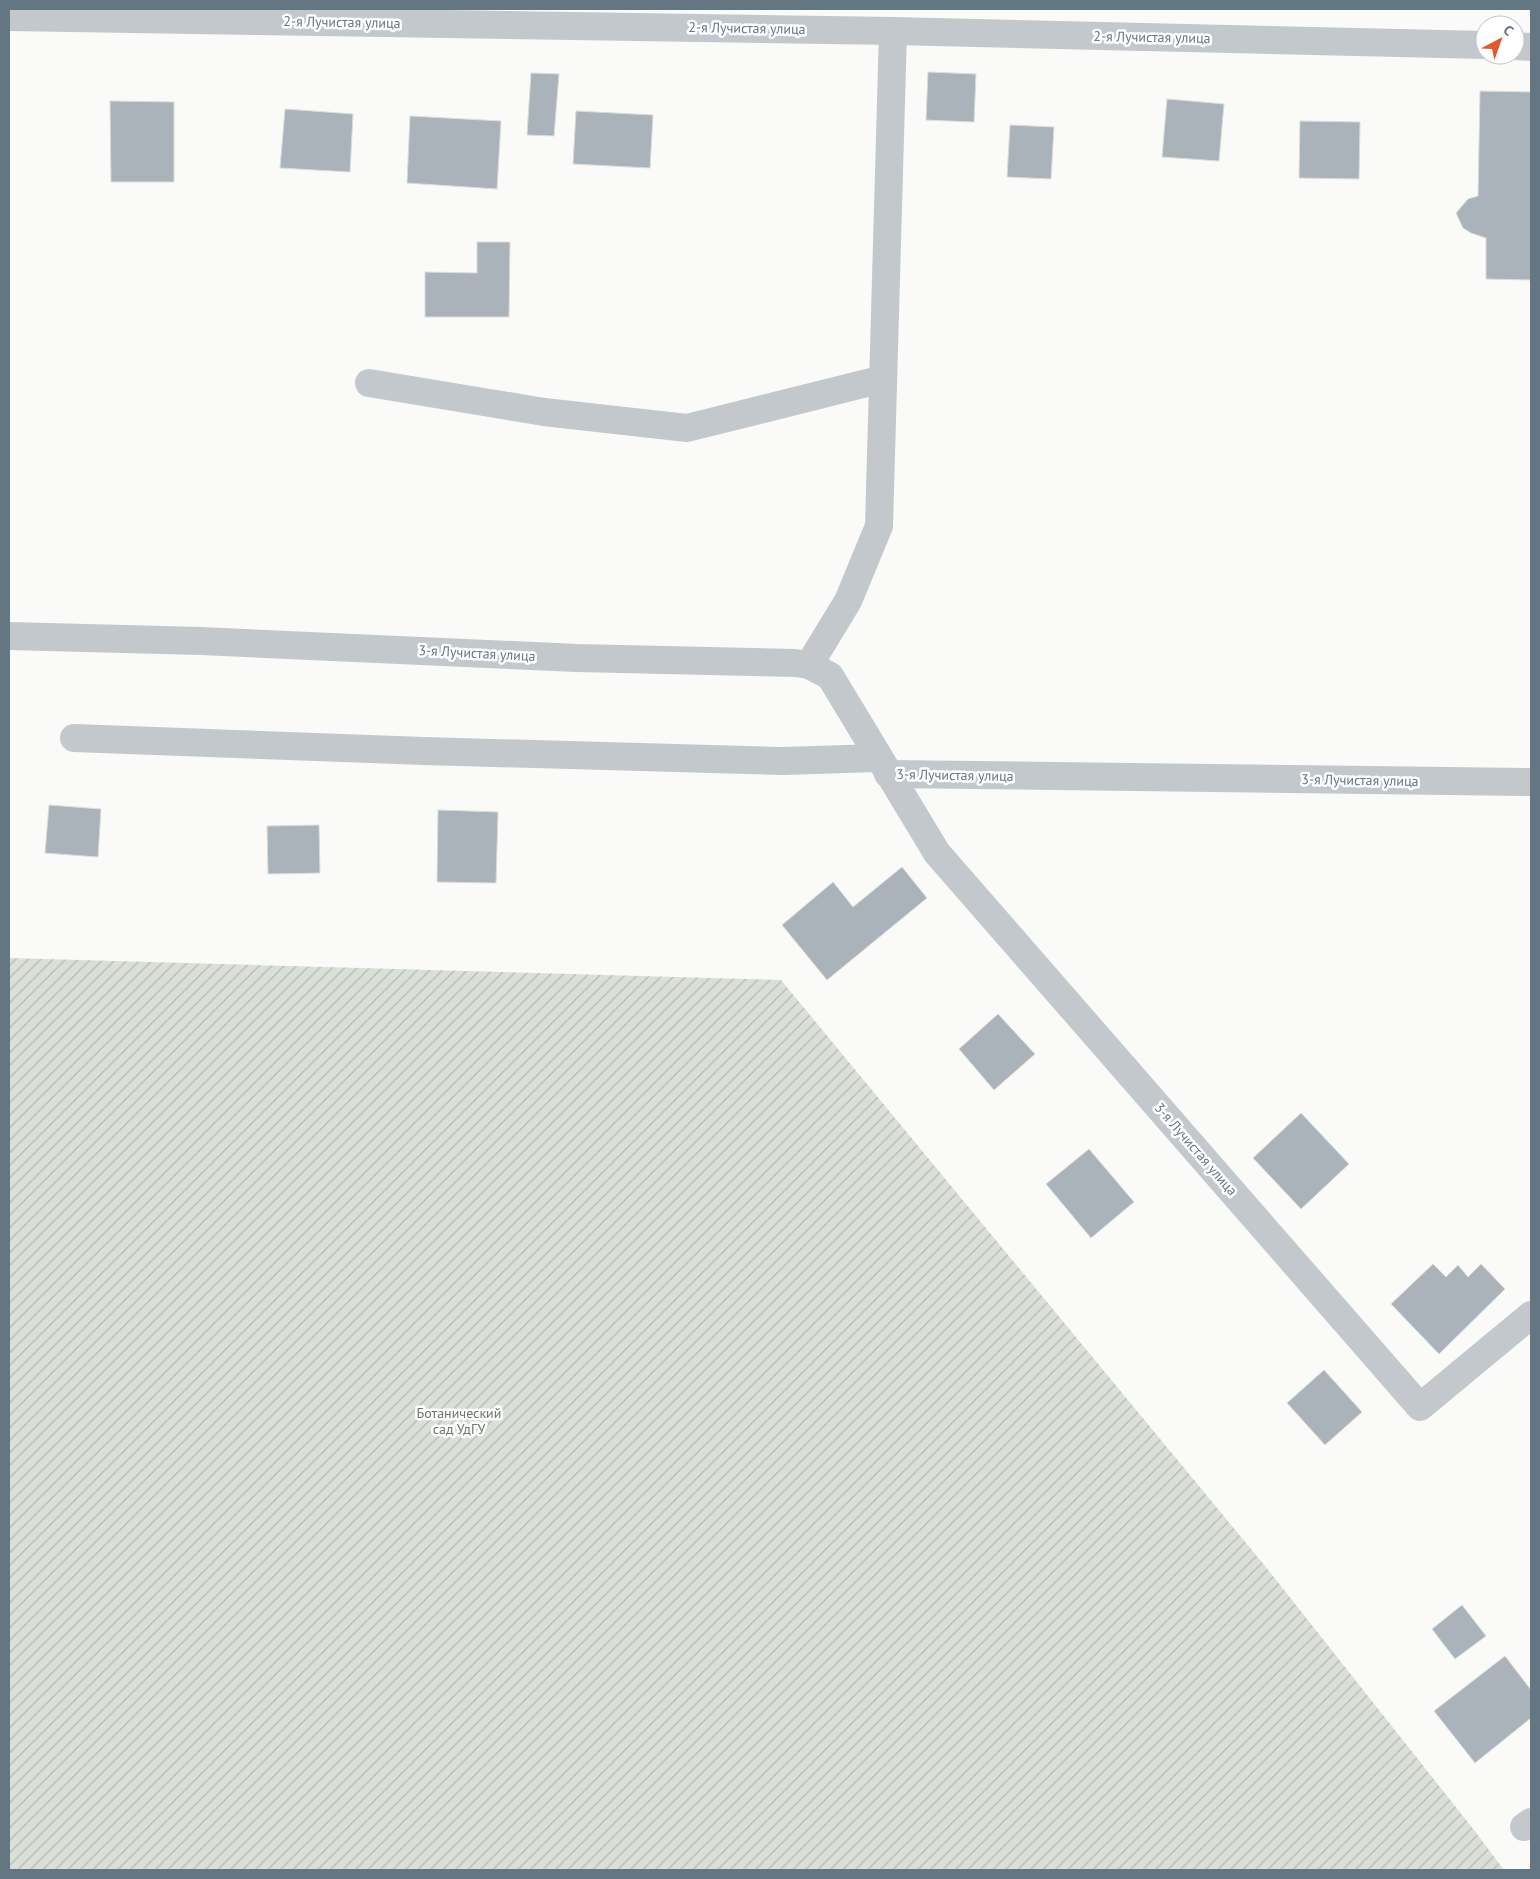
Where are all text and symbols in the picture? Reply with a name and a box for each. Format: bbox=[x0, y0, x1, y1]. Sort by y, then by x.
street label: 2-я Лучистая улица bbox=[283, 12, 401, 32]
north arrow bbox=[1475, 15, 1525, 65]
street label: 2-я Лучистая улица bbox=[688, 18, 806, 38]
text: С bbox=[1500, 21, 1518, 40]
street label: 2-я Лучистая улица bbox=[1093, 27, 1211, 47]
street label: 3-я Лучистая улица bbox=[418, 641, 536, 665]
street label: 3-я Лучистая улица bbox=[896, 765, 1014, 785]
street label: 3-я Лучистая улица bbox=[1301, 770, 1419, 790]
street label: 3-я Лучистая улица bbox=[1151, 1099, 1241, 1199]
park label: Ботанический сад УдГУ bbox=[417, 1404, 501, 1438]

